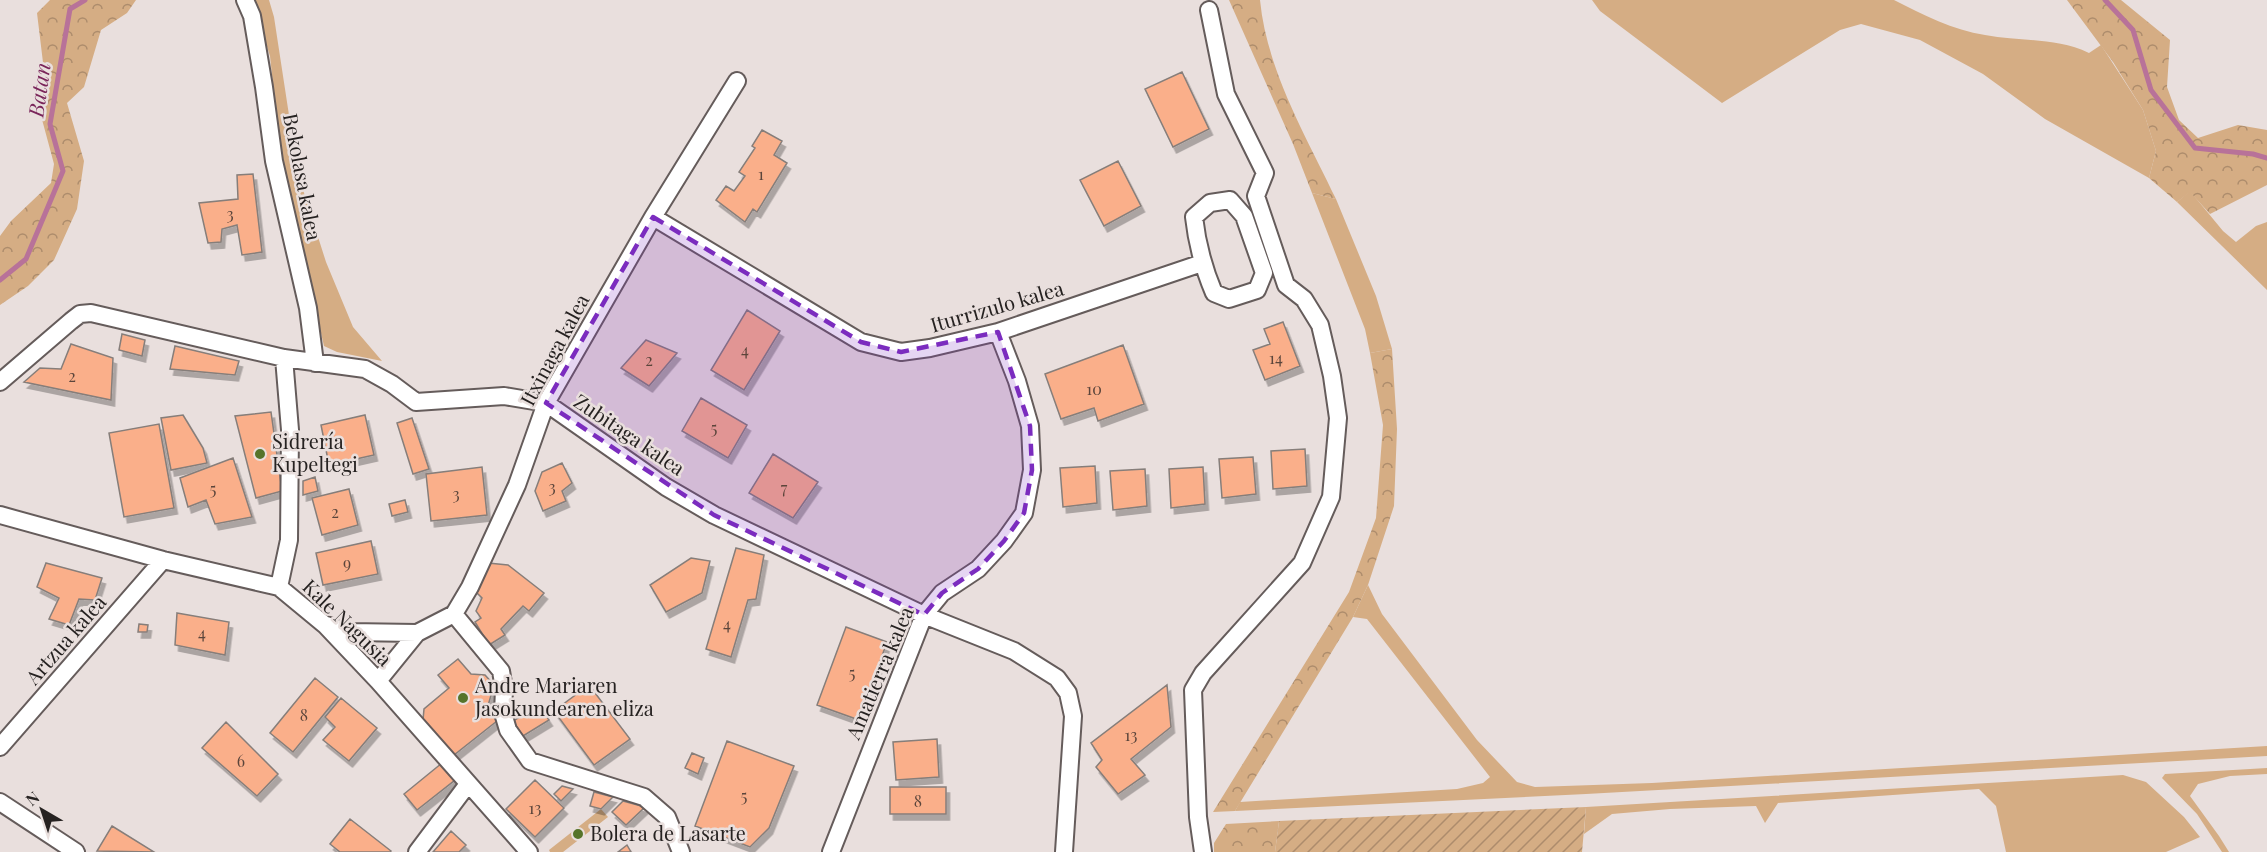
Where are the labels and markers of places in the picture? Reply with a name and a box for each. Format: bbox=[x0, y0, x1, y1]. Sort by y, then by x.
place label: Sidrería Kupeltegi bbox=[272, 427, 358, 477]
marker: Sidrería Kupeltegi bbox=[253, 447, 267, 461]
place label: Andre Mariaren Jasokundearen eliza bbox=[474, 671, 654, 721]
marker: Andre Mariaren Jasokundearen eliza bbox=[456, 691, 470, 705]
place label: Bolera de Lasarte bbox=[590, 819, 746, 846]
marker: Bolera de Lasarte bbox=[571, 827, 585, 841]

